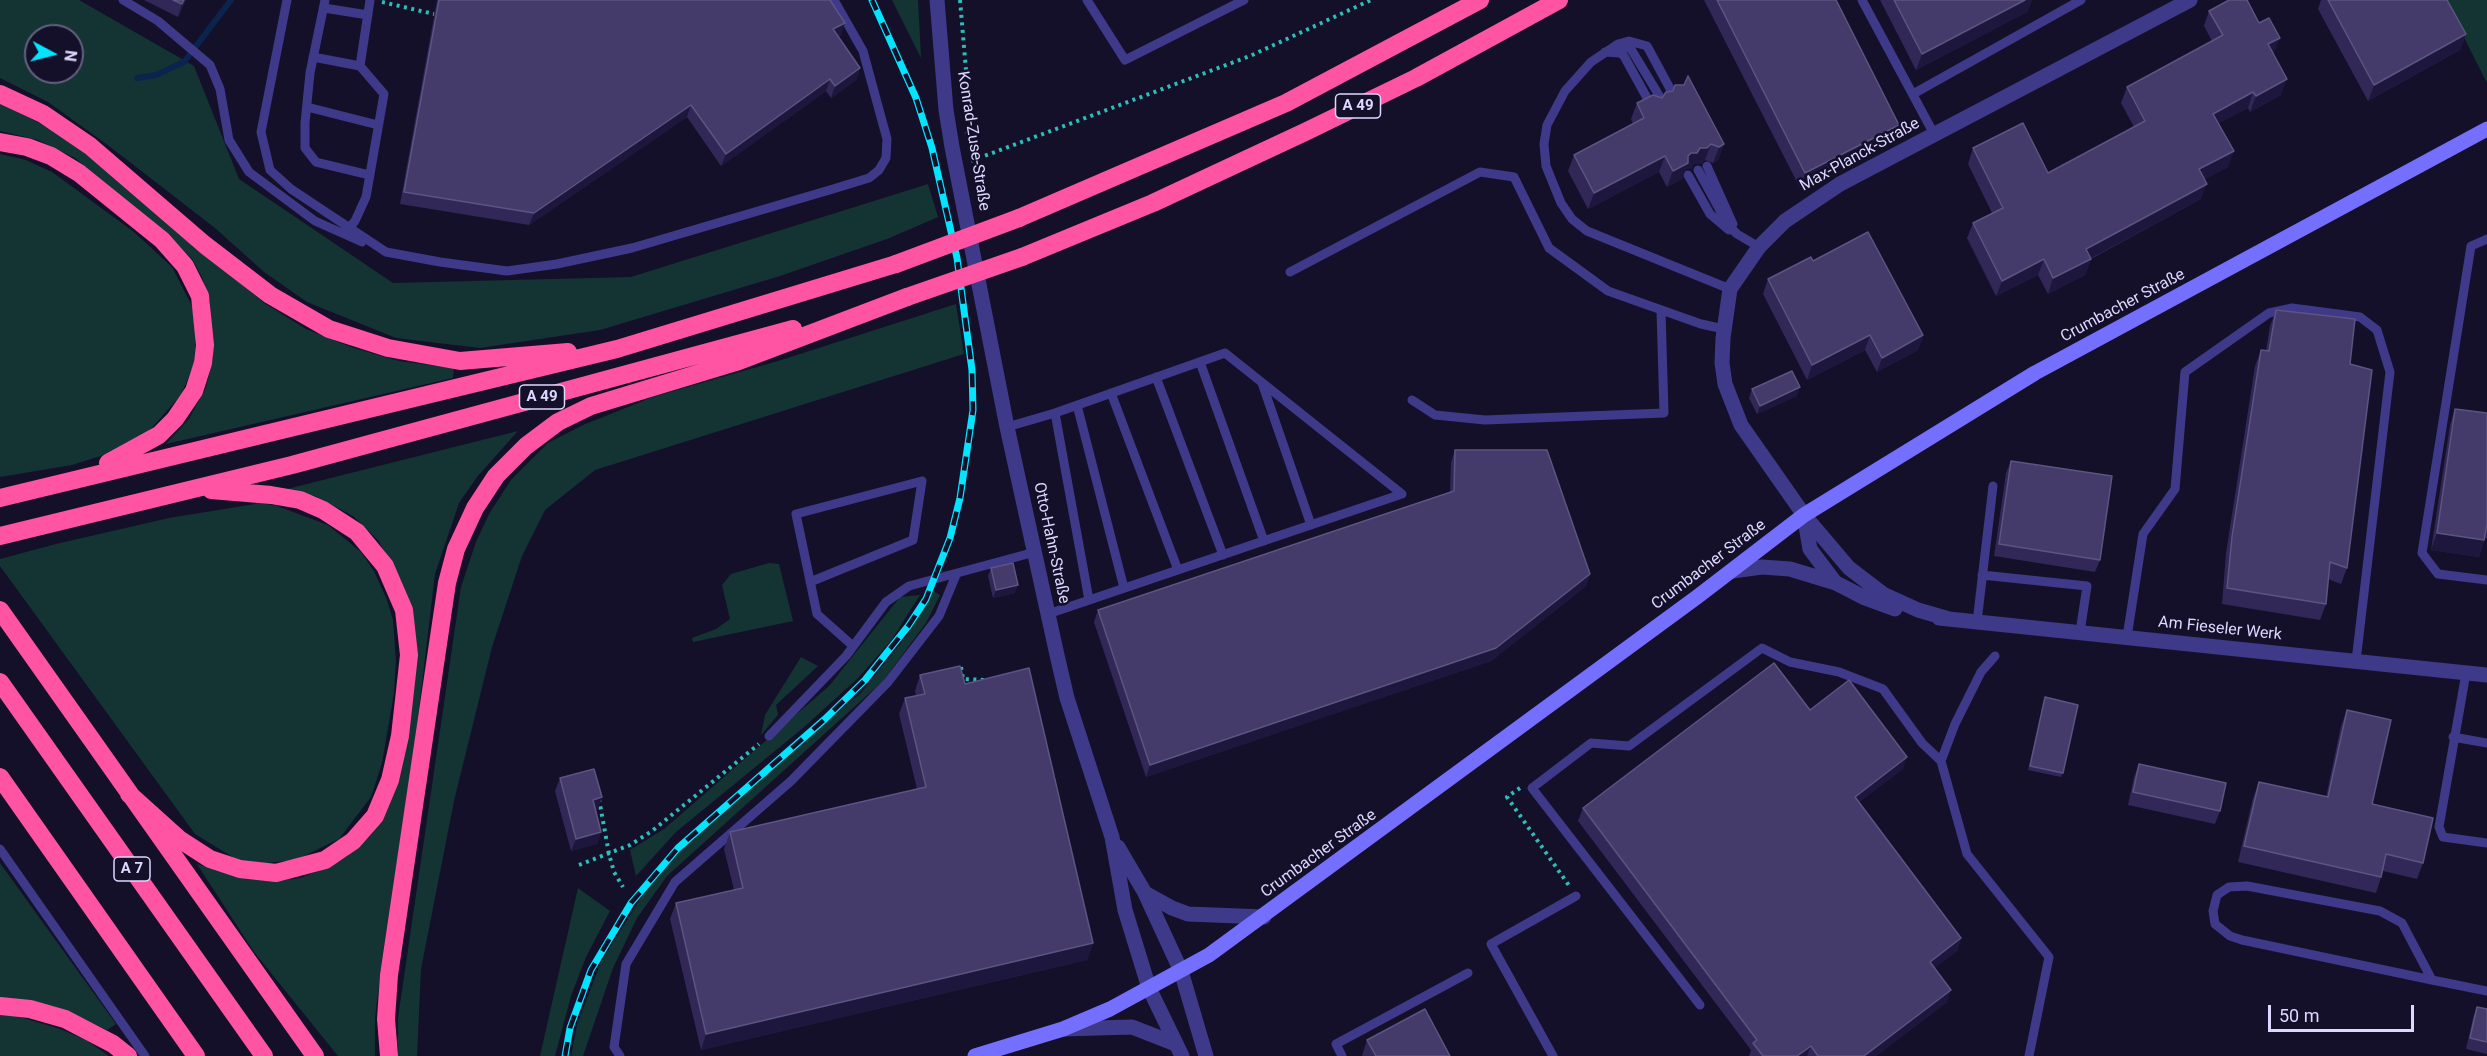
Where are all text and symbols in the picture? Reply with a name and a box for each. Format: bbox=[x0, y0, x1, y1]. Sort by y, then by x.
north arrow bbox=[24, 24, 84, 84]
text: N bbox=[60, 49, 80, 63]
street label: Konrad-Zuse-Straße bbox=[952, 70, 994, 212]
road number: A 49 bbox=[1336, 94, 1380, 118]
street label: Max-Planck-Straße bbox=[1797, 114, 1923, 196]
street label: Crumbacher Straße bbox=[2058, 265, 2188, 347]
road number: A 49 bbox=[520, 385, 564, 409]
street label: Otto-Hahn-Straße bbox=[1029, 481, 1073, 605]
street label: Crumbacher Straße bbox=[1648, 516, 1770, 614]
street label: Am Fieseler Werk bbox=[2157, 613, 2283, 645]
street label: Crumbacher Straße bbox=[1258, 806, 1380, 902]
road number: A 7 bbox=[114, 857, 150, 881]
scale bar bbox=[2271, 993, 2416, 1031]
text: 50 m bbox=[2279, 1005, 2319, 1026]

